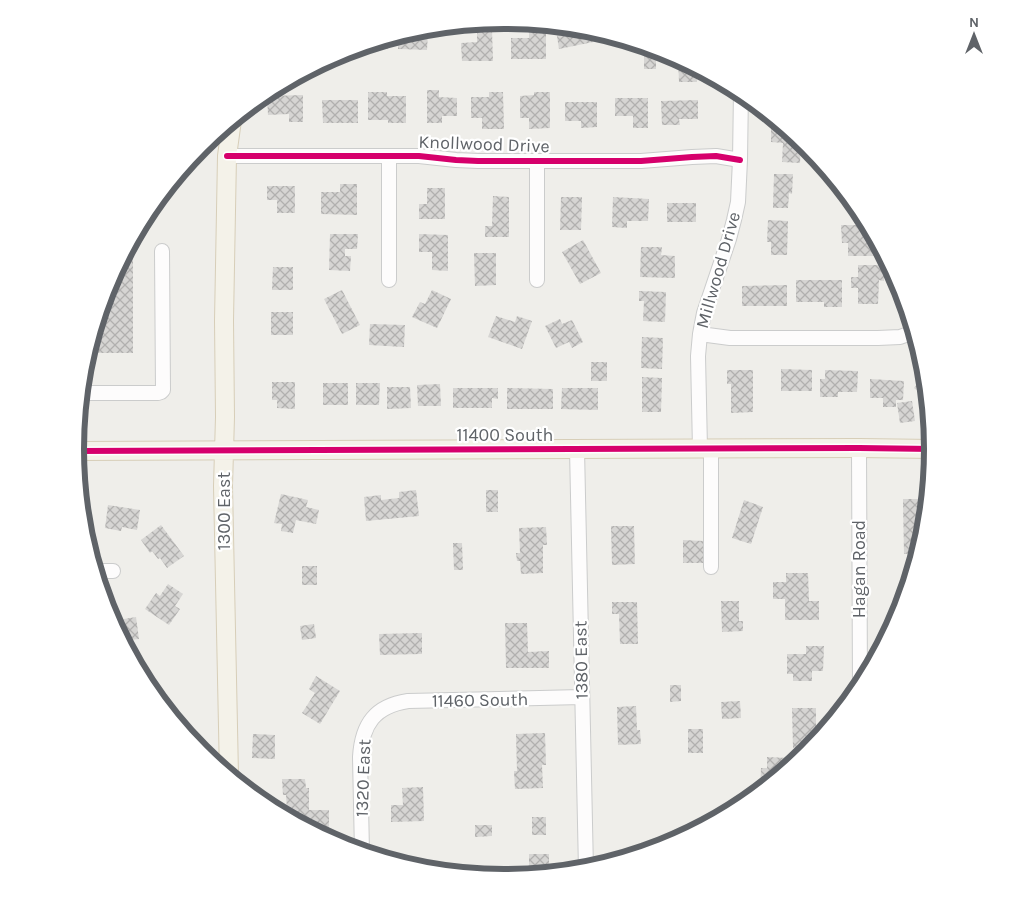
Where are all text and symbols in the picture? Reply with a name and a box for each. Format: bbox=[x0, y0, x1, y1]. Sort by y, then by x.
north arrow bbox=[949, 10, 999, 60]
text: N bbox=[969, 14, 979, 31]
street label: Knollwood Drive bbox=[418, 131, 550, 157]
street label: Millwood Drive bbox=[691, 209, 745, 331]
street label: 11400 South bbox=[457, 424, 553, 446]
street label: 1300 East bbox=[213, 472, 235, 550]
street label: Hagan Road bbox=[848, 520, 870, 618]
street label: 1380 East bbox=[569, 620, 593, 700]
street label: 11460 South bbox=[432, 688, 528, 712]
street label: 1320 East bbox=[351, 738, 375, 817]

